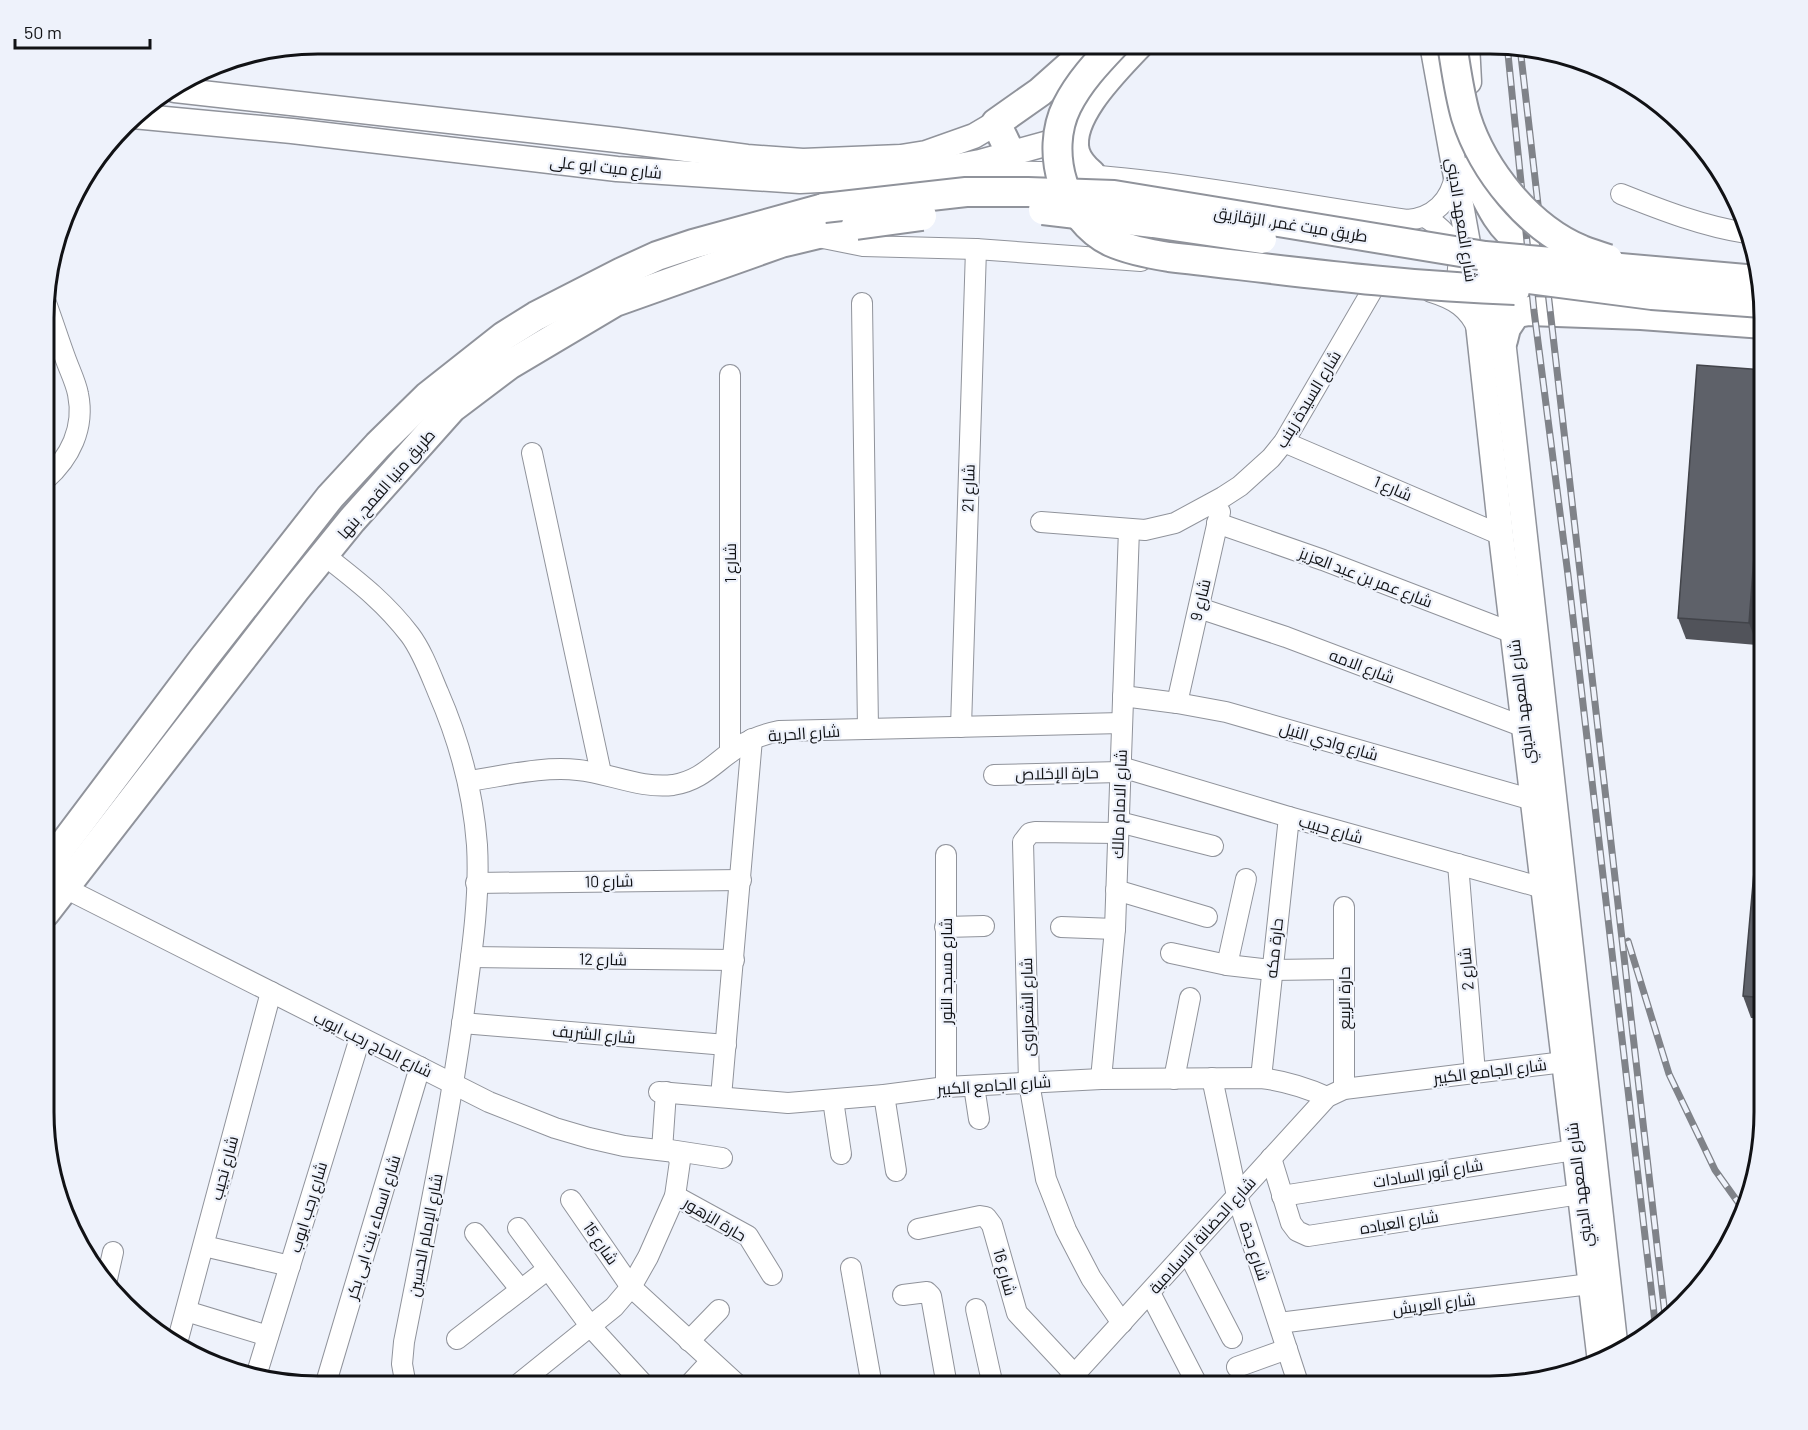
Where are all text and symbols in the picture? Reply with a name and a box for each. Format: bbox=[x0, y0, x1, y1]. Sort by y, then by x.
scale bar bbox=[15, 12, 150, 50]
text: 50 m bbox=[24, 21, 62, 43]
street label: شارع ميت ابو على bbox=[549, 151, 663, 185]
street label: شارع المعهد الديني bbox=[1438, 156, 1482, 284]
street label: طريق ميت غمر, الزقازيق bbox=[1212, 202, 1369, 247]
street label: شارع السيدة زينب bbox=[1271, 347, 1347, 452]
street label: طريق منيا القمح, بنها bbox=[333, 425, 441, 544]
street label: شارع 21 bbox=[957, 464, 981, 512]
street label: شارع 1 bbox=[1370, 471, 1415, 507]
street label: شارع عمر بن عبد العزيز bbox=[1295, 542, 1435, 613]
street label: شارع 1 bbox=[720, 543, 742, 583]
street label: شارع 9 bbox=[1185, 577, 1216, 623]
street label: شارع المعهد الديني bbox=[1503, 638, 1543, 766]
street label: شارع الامه bbox=[1326, 644, 1397, 689]
street label: شارع وادي النيل bbox=[1276, 717, 1381, 768]
street label: شارع الحرية bbox=[767, 721, 841, 747]
street label: شارع الامام مالك bbox=[1107, 749, 1133, 859]
street label: حارة الإخلاص bbox=[1015, 762, 1099, 785]
street label: شارع حبيب bbox=[1296, 810, 1365, 850]
street label: شارع 10 bbox=[584, 871, 634, 893]
street label: حارة مكه bbox=[1261, 917, 1287, 979]
street label: شارع مسجد النور bbox=[936, 918, 958, 1025]
street label: شارع 2 bbox=[1454, 947, 1480, 991]
street label: شارع 12 bbox=[579, 949, 627, 971]
street label: شارع الشعراوى bbox=[1016, 957, 1040, 1057]
street label: حارة الربيع bbox=[1334, 967, 1356, 1029]
street label: شارع الحاج رجب ايوب bbox=[310, 1007, 436, 1083]
street label: شارع الشريف bbox=[551, 1020, 637, 1050]
street label: شارع الجامع الكبير bbox=[1431, 1054, 1548, 1090]
street label: شارع الجامع الكبير bbox=[935, 1071, 1052, 1101]
street label: شارع المعهد الديني bbox=[1561, 1121, 1601, 1249]
street label: شارع نجيب bbox=[206, 1134, 244, 1203]
street label: شارع اسماء بنت ابى بكر bbox=[341, 1152, 406, 1303]
street label: شارع أنور السادات bbox=[1371, 1154, 1485, 1194]
street label: شارع رجب ايوب bbox=[285, 1159, 333, 1255]
street label: شارع الإمام الحسين bbox=[403, 1172, 449, 1299]
street label: شارع الحضانة الاسلامية bbox=[1144, 1172, 1261, 1299]
street label: حارة الزهور bbox=[679, 1192, 750, 1246]
street label: شارع العباده bbox=[1358, 1206, 1440, 1240]
street label: شارع 15 bbox=[577, 1218, 623, 1270]
street label: شارع جدة bbox=[1234, 1219, 1274, 1284]
street label: شارع 16 bbox=[987, 1246, 1021, 1298]
street label: شارع العريش bbox=[1391, 1289, 1477, 1321]

